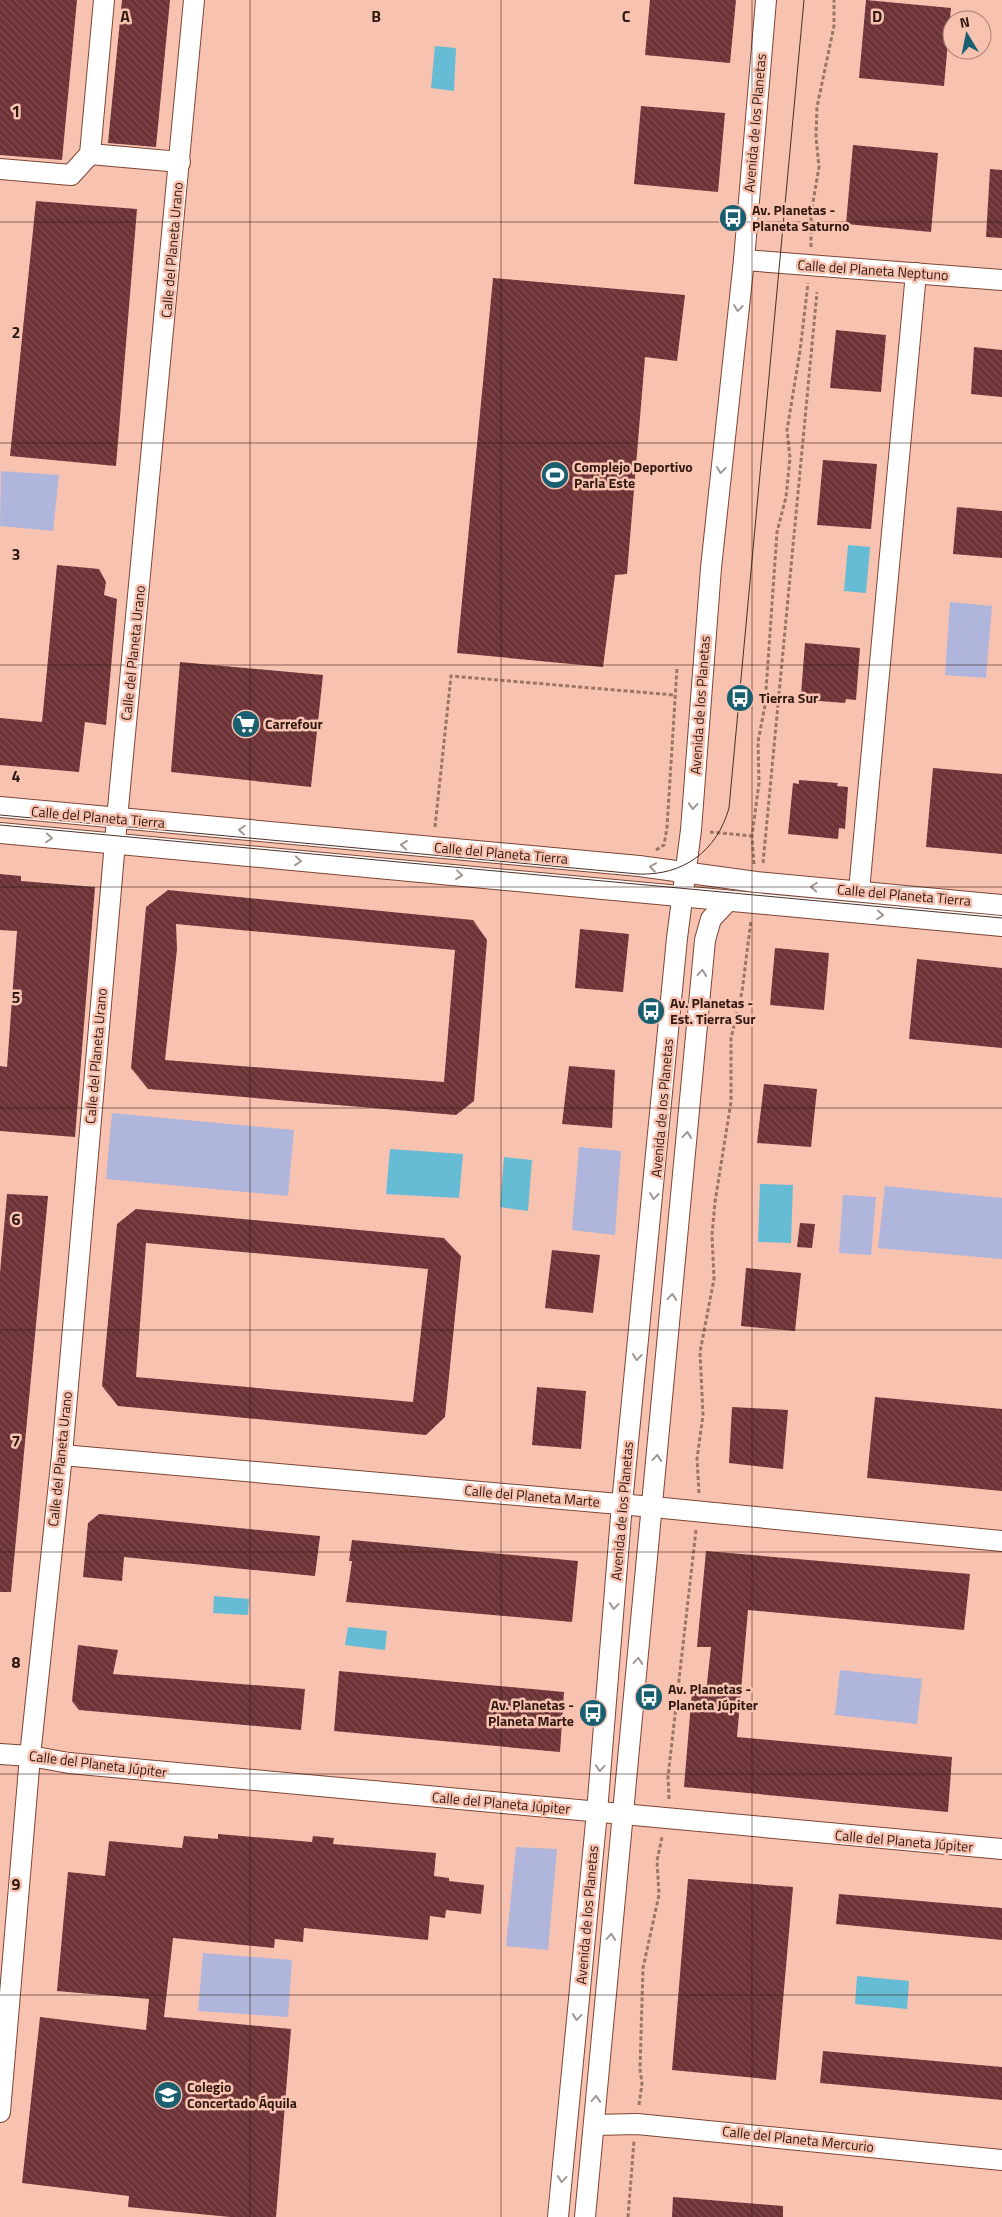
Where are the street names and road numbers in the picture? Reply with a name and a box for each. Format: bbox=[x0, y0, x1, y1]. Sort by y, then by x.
street label: Avenida de los Planetas bbox=[738, 53, 771, 193]
street label: Calle del Planeta Urano bbox=[155, 181, 188, 319]
street label: Calle del Planeta Neptuno bbox=[797, 254, 949, 285]
street label: Calle del Planeta Urano bbox=[115, 584, 150, 722]
street label: Avenida de los Planetas bbox=[684, 635, 715, 775]
street label: Calle del Planeta Tierra bbox=[30, 800, 166, 833]
street label: Calle del Planeta Tierra bbox=[433, 836, 569, 869]
street label: Calle del Planeta Tierra bbox=[836, 878, 972, 911]
street label: Calle del Planeta Urano bbox=[79, 987, 112, 1125]
street label: Avenida de los Planetas bbox=[645, 1038, 678, 1178]
street label: Calle del Planeta Urano bbox=[42, 1390, 77, 1528]
street label: Avenida de los Planetas bbox=[605, 1441, 638, 1581]
street label: Calle del Planeta Marte bbox=[464, 1479, 601, 1512]
street label: Calle del Planeta Júpiter bbox=[28, 1745, 168, 1782]
street label: Calle del Planeta Júpiter bbox=[431, 1786, 571, 1819]
street label: Calle del Planeta Júpiter bbox=[834, 1824, 974, 1857]
street label: Avenida de los Planetas bbox=[570, 1845, 603, 1985]
street label: Calle del Planeta Mercurio bbox=[721, 2120, 875, 2157]

